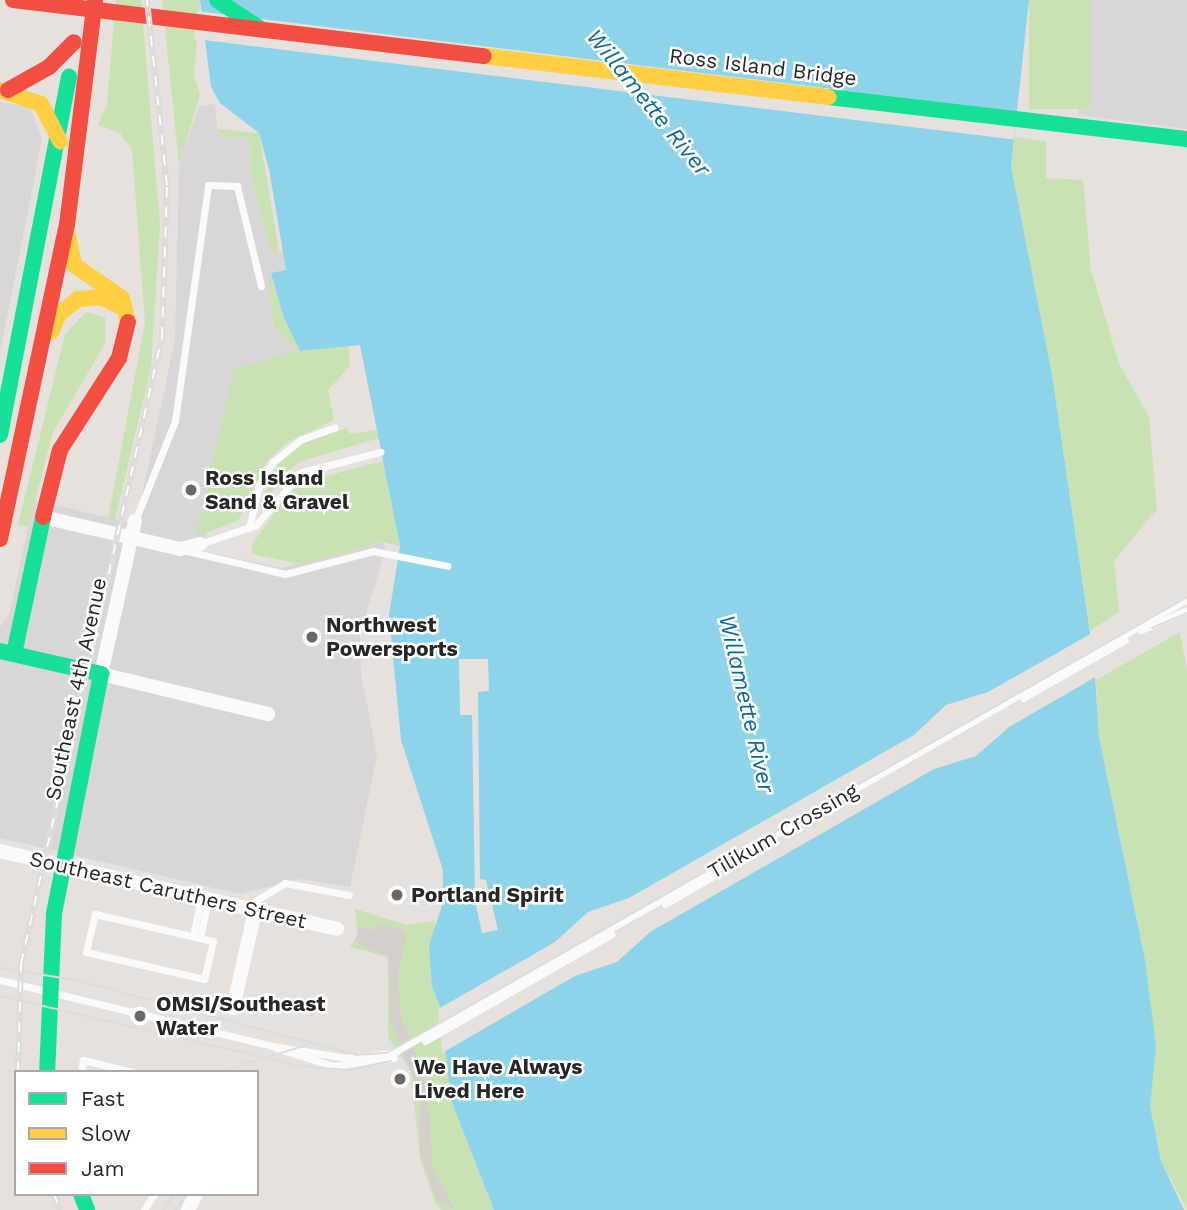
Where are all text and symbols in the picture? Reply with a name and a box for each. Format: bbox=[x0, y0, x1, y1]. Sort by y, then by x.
water label: Willamette River bbox=[580, 24, 716, 182]
street label: Ross Island Bridge bbox=[668, 43, 858, 91]
place label: Ross Island Sand & Gravel bbox=[205, 465, 349, 515]
marker: Ross Island Sand & Gravel bbox=[183, 482, 199, 498]
street label: Southeast 4th Avenue bbox=[40, 575, 112, 803]
place label: Northwest Powersports bbox=[326, 612, 458, 662]
water label: Willamette River bbox=[712, 612, 780, 796]
marker: Northwest Powersports bbox=[304, 629, 320, 645]
street label: Tilikum Crossing bbox=[703, 778, 863, 884]
street label: Southeast Caruthers Street bbox=[27, 846, 309, 934]
place label: Portland Spirit bbox=[411, 882, 564, 908]
marker: Portland Spirit bbox=[389, 887, 405, 903]
place label: OMSI/Southeast Water bbox=[156, 991, 326, 1041]
marker: OMSI/Southeast Water bbox=[130, 1006, 150, 1026]
place label: We Have Always Lived Here bbox=[414, 1054, 583, 1104]
legend bbox=[14, 1070, 259, 1196]
marker: We Have Always Lived Here bbox=[392, 1071, 408, 1087]
text: Fast bbox=[81, 1086, 125, 1111]
text: Slow bbox=[81, 1121, 131, 1146]
text: Jam bbox=[81, 1156, 124, 1181]

